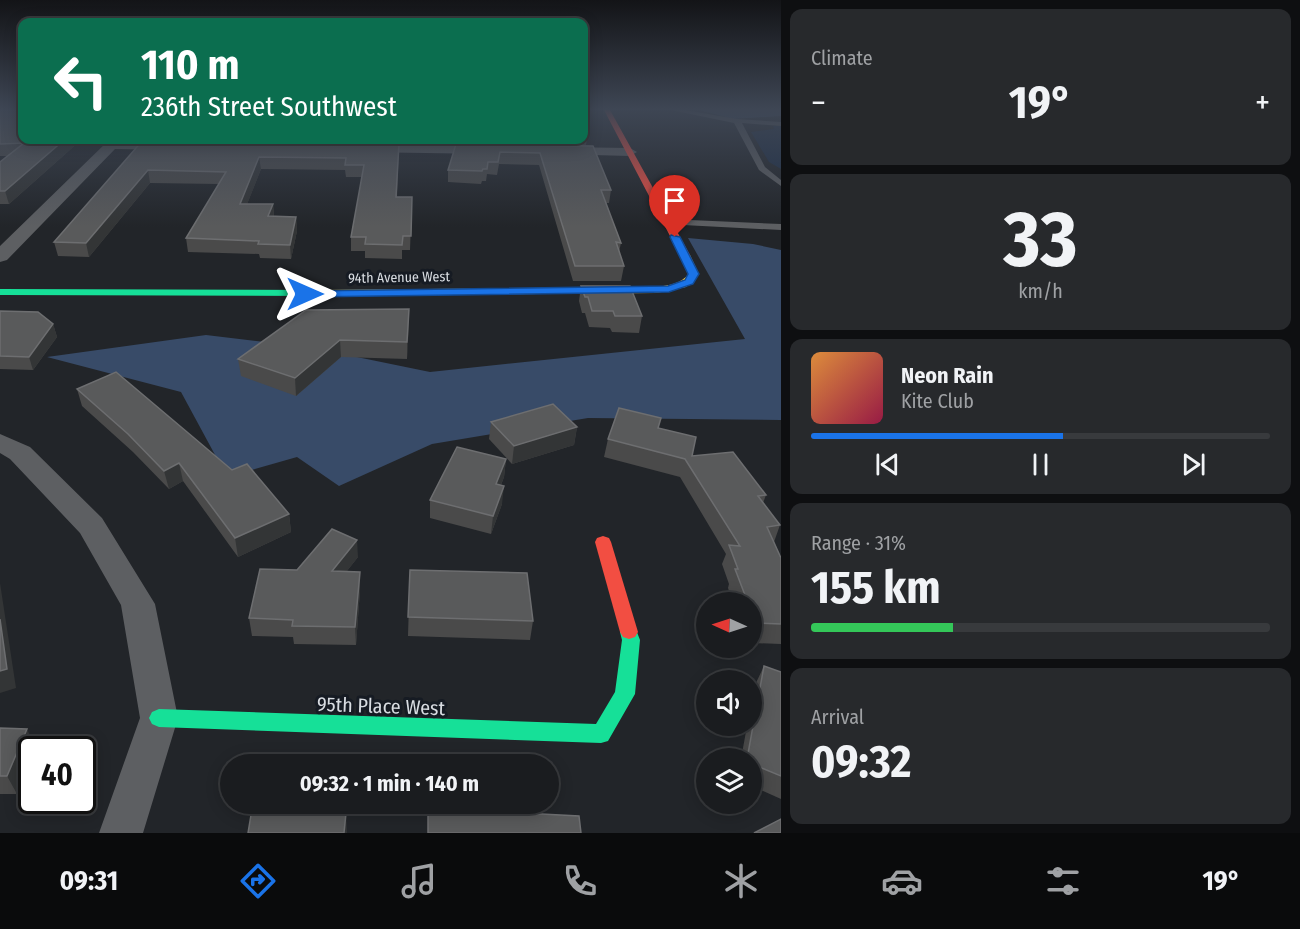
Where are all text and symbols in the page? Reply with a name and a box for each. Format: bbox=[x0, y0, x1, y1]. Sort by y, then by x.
text: 110 m bbox=[141, 40, 240, 90]
icon: left bbox=[42, 42, 120, 120]
text: Climate bbox=[811, 46, 873, 70]
text: 19° bbox=[1009, 76, 1072, 130]
text: − bbox=[811, 83, 826, 123]
text: + bbox=[1255, 83, 1270, 123]
text: 236th Street Southwest bbox=[141, 91, 397, 123]
pin bbox=[649, 175, 700, 237]
icon: arrive bbox=[658, 184, 691, 217]
text: 33 bbox=[1004, 193, 1077, 287]
position arrow bbox=[273, 262, 337, 326]
street label: 94th Avenue West bbox=[348, 268, 451, 287]
text: km/h bbox=[1018, 279, 1063, 303]
text: Neon Rain bbox=[901, 362, 994, 389]
text: Kite Club bbox=[901, 389, 974, 413]
icon: previous bbox=[871, 448, 904, 481]
icon: pause bbox=[1024, 448, 1057, 481]
icon: next bbox=[1177, 448, 1210, 481]
text: Range · 31% bbox=[811, 531, 906, 555]
text: 155 km bbox=[811, 561, 941, 615]
north arrow bbox=[696, 592, 762, 658]
map controls bbox=[696, 592, 762, 814]
button: sound bbox=[696, 670, 762, 736]
street label: 95th Place West bbox=[316, 692, 446, 720]
text: Arrival bbox=[811, 705, 864, 729]
text: 09:32 bbox=[811, 735, 911, 789]
speed limit sign: 40 bbox=[18, 736, 96, 814]
button: layers bbox=[696, 748, 762, 814]
text: 09:32 · 1 min · 140 m bbox=[300, 770, 479, 797]
icon: directions bbox=[237, 860, 279, 902]
icon: music bbox=[398, 860, 440, 902]
icon: phone bbox=[559, 860, 601, 902]
icon: climate bbox=[720, 860, 762, 902]
icon: car bbox=[881, 860, 923, 902]
icon: filters bbox=[1042, 860, 1084, 902]
text: 09:31 bbox=[59, 865, 118, 897]
text: 19° bbox=[1202, 865, 1240, 897]

